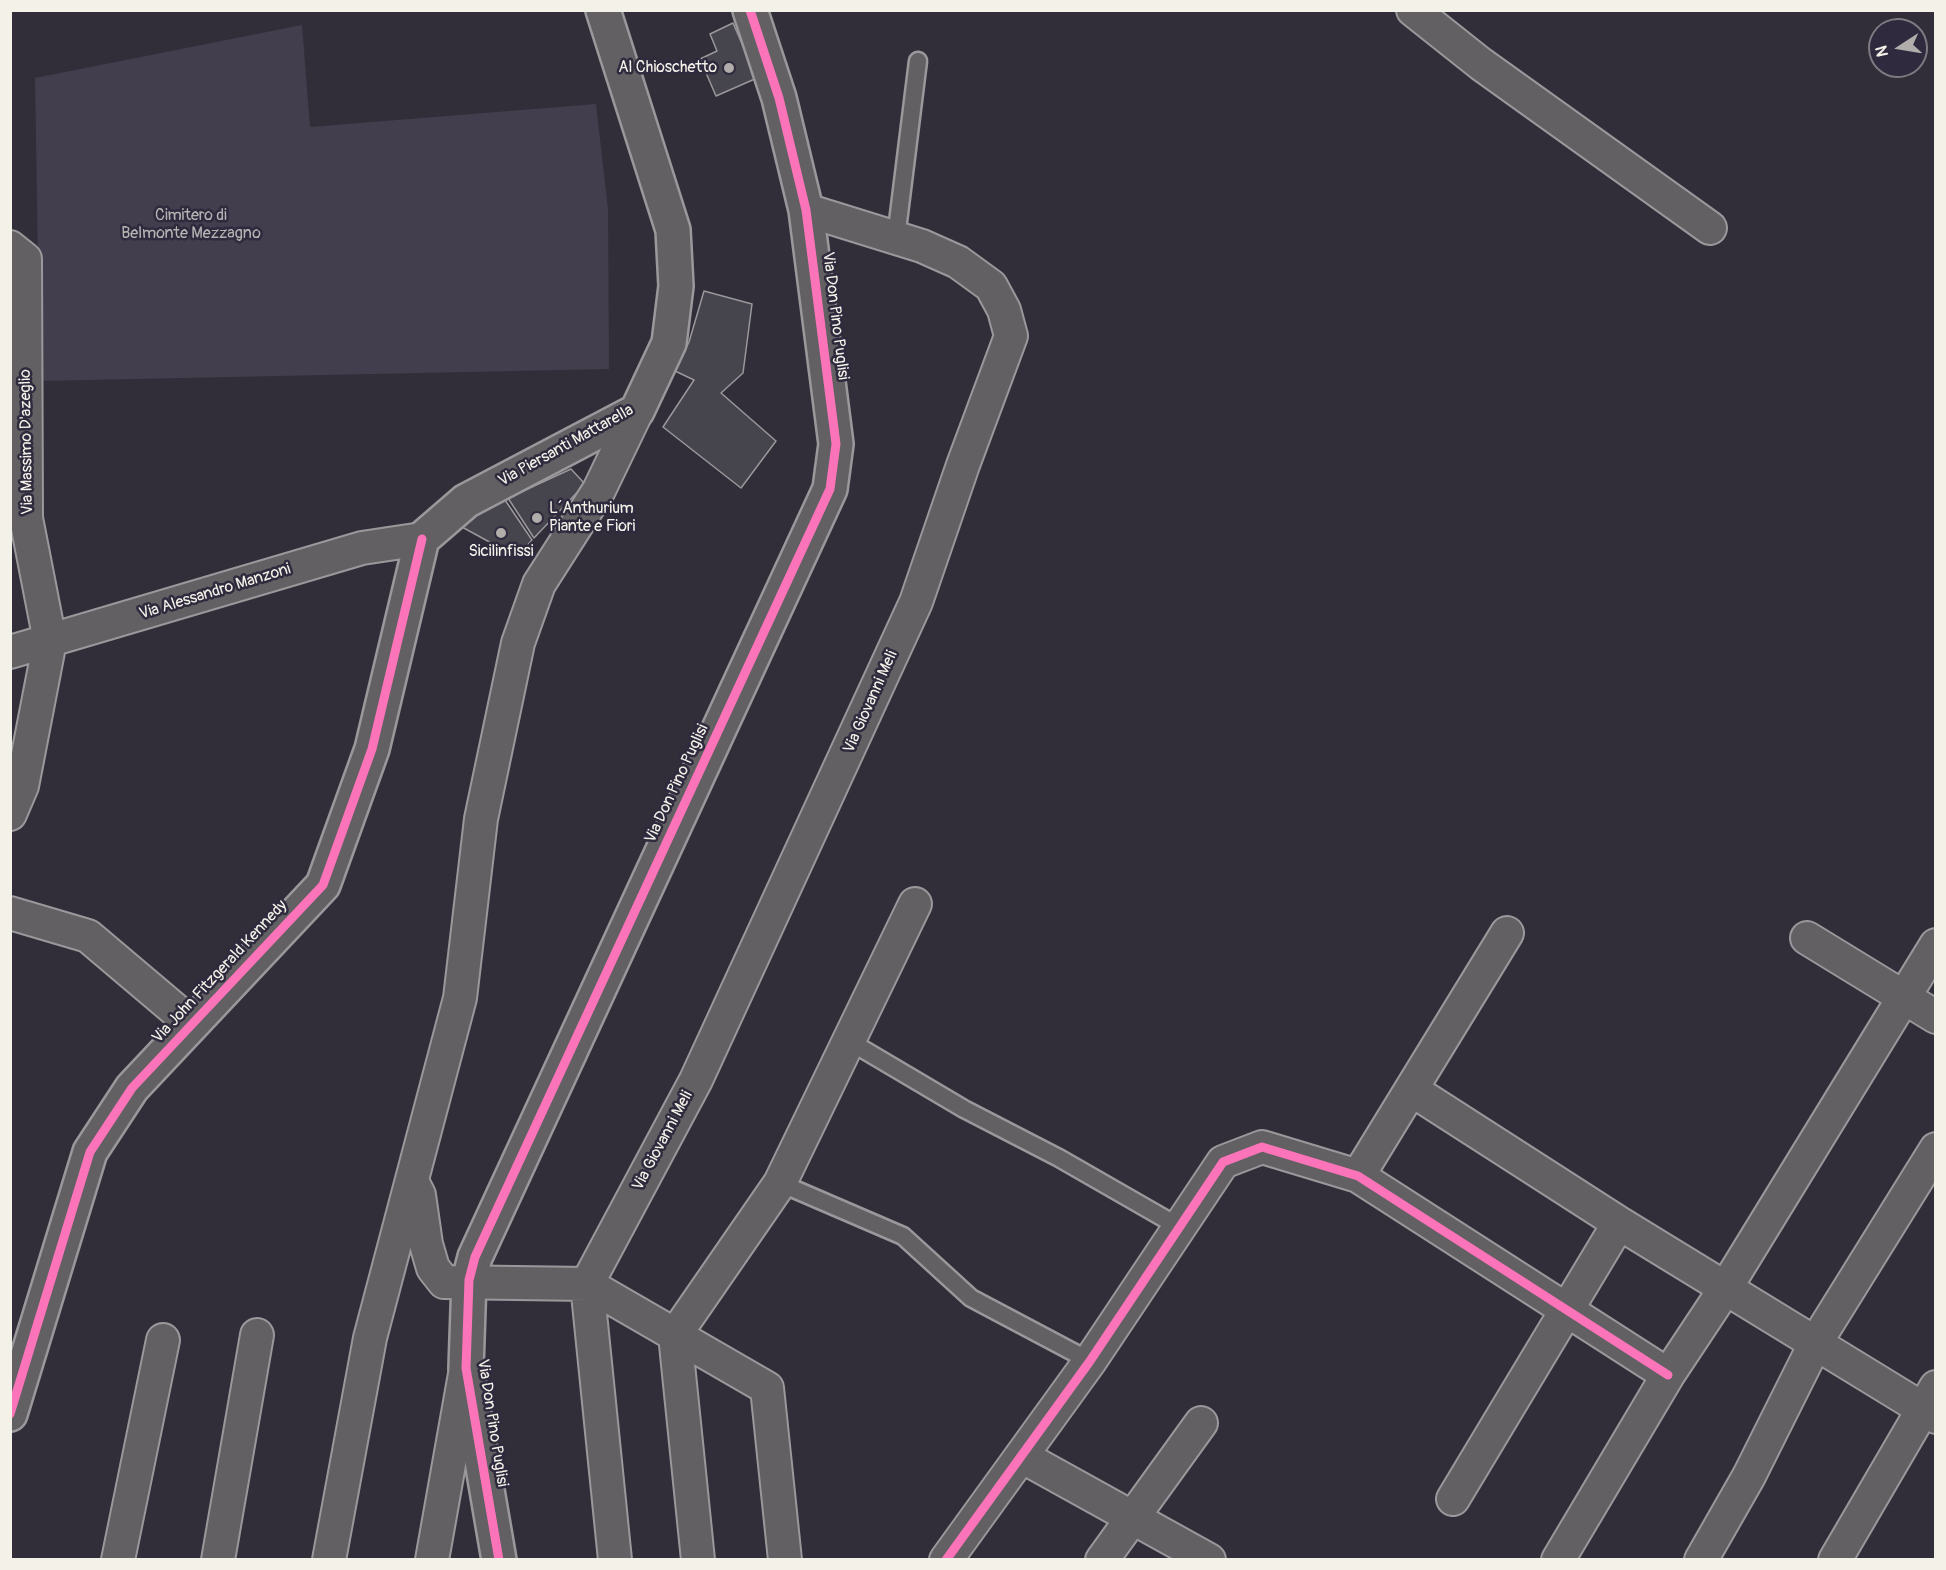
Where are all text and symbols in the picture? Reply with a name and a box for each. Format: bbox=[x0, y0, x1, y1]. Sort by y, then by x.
north arrow bbox=[1868, 18, 1928, 78]
text: N bbox=[1871, 44, 1893, 59]
place label: Al Chioschetto bbox=[618, 58, 717, 78]
marker: Al Chioschetto bbox=[722, 61, 736, 75]
park label: Cimitero di Belmonte Mezzagno bbox=[121, 206, 261, 244]
street label: Via Don Pino Puglisi bbox=[818, 251, 852, 381]
street label: Via Massimo D'azeglio bbox=[16, 369, 38, 515]
street label: Via Piersanti Mattarella bbox=[495, 401, 637, 491]
place label: L´Anthurium Piante e Fiori bbox=[549, 499, 635, 537]
marker: L´Anthurium Piante e Fiori bbox=[530, 511, 544, 525]
marker: Sicilinfissi bbox=[494, 526, 508, 540]
place label: Sicilinfissi bbox=[468, 542, 534, 562]
street label: Via Alessandro Manzoni bbox=[137, 560, 293, 624]
street label: Via Giovanni Meli bbox=[840, 648, 902, 756]
street label: Via Don Pino Puglisi bbox=[641, 722, 713, 846]
street label: Via John Fitzgerald Kennedy bbox=[149, 896, 291, 1048]
street label: Via Giovanni Meli bbox=[629, 1088, 697, 1194]
street label: Via Don Pino Puglisi bbox=[472, 1358, 512, 1488]

